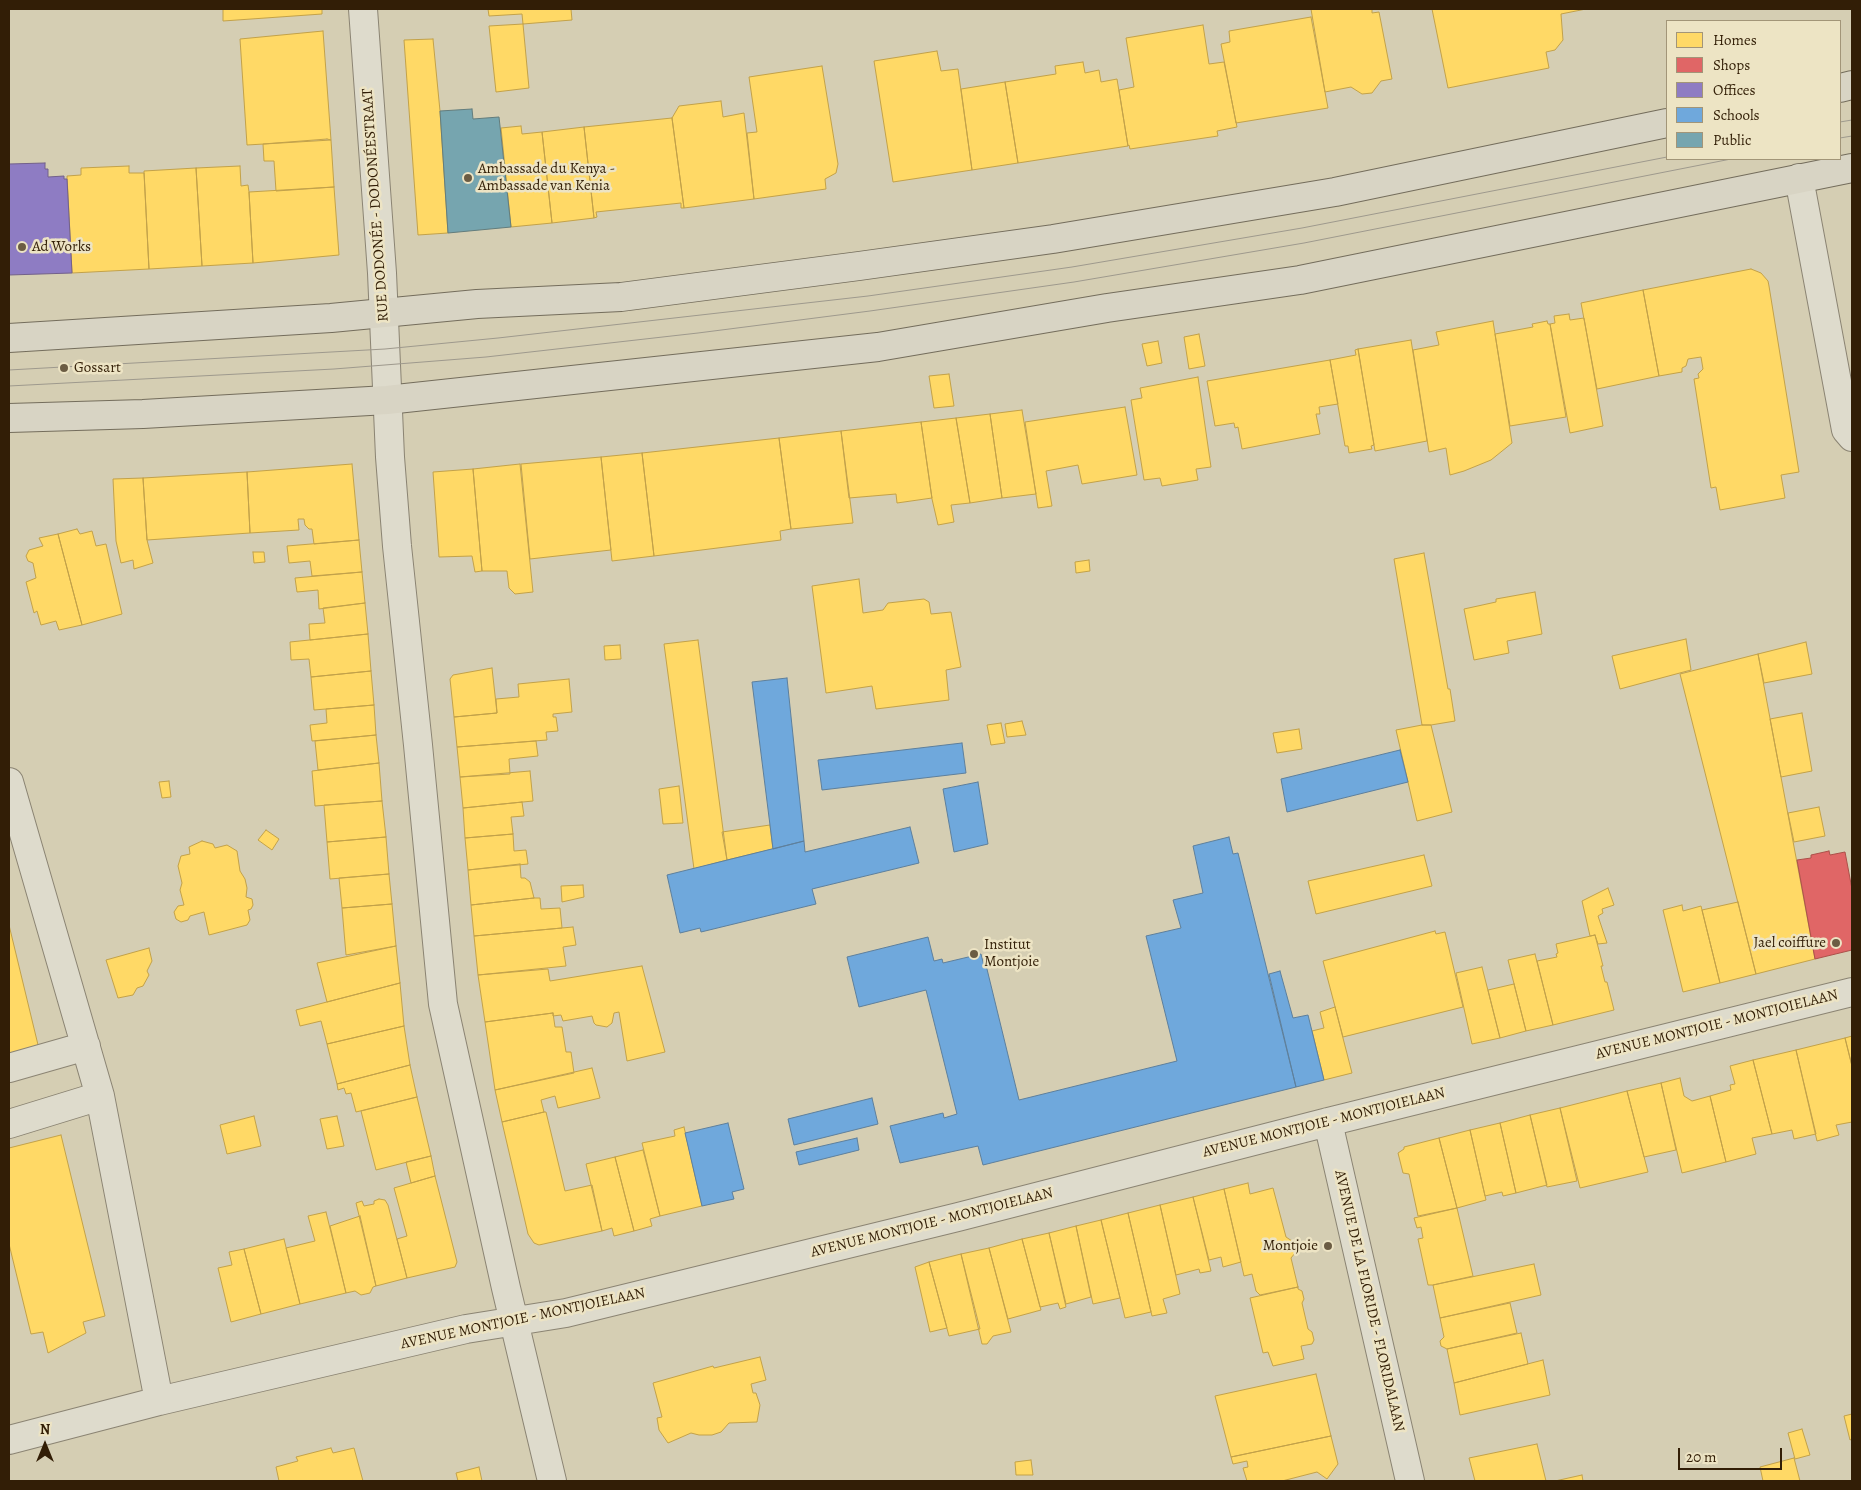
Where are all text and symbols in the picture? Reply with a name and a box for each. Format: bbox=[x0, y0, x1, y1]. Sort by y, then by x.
legend bbox=[1666, 20, 1841, 160]
text: Homes bbox=[1713, 30, 1757, 50]
text: Shops bbox=[1713, 55, 1750, 75]
text: Offices bbox=[1713, 80, 1756, 100]
street label: RUE DODONÉE - DODONÉESTRAAT bbox=[359, 88, 393, 322]
text: Schools bbox=[1713, 105, 1760, 125]
text: Public bbox=[1713, 130, 1751, 150]
place label: Ambassade du Kenya - Ambassade van Kenia bbox=[478, 160, 615, 195]
marker: Ambassade du Kenya - Ambassade van Kenia bbox=[462, 172, 474, 184]
place label: Ad Works bbox=[32, 238, 91, 256]
marker: Ad Works bbox=[16, 241, 28, 253]
place label: Gossart bbox=[74, 359, 121, 377]
marker: Gossart bbox=[58, 362, 70, 374]
place label: Jael coiffure bbox=[1753, 934, 1826, 952]
place label: Institut Montjoie bbox=[984, 936, 1039, 971]
marker: Jael coiffure bbox=[1830, 937, 1842, 949]
marker: Institut Montjoie bbox=[968, 948, 980, 960]
street label: AVENUE MONTJOIE - MONTJOIELAAN bbox=[1594, 986, 1840, 1064]
street label: AVENUE MONTJOIE - MONTJOIELAAN bbox=[1201, 1084, 1447, 1162]
street label: AVENUE DE LA FLORIDE - FLORIDALAAN bbox=[1330, 1168, 1408, 1434]
street label: AVENUE MONTJOIE - MONTJOIELAAN bbox=[809, 1184, 1055, 1262]
place label: Montjoie bbox=[1263, 1237, 1318, 1255]
marker: Montjoie bbox=[1322, 1240, 1334, 1252]
street label: AVENUE MONTJOIE - MONTJOIELAAN bbox=[399, 1284, 647, 1354]
north arrow bbox=[20, 1420, 70, 1470]
text: N bbox=[40, 1420, 50, 1439]
scale bar bbox=[1681, 1438, 1785, 1470]
text: 20 m bbox=[1686, 1447, 1717, 1467]

